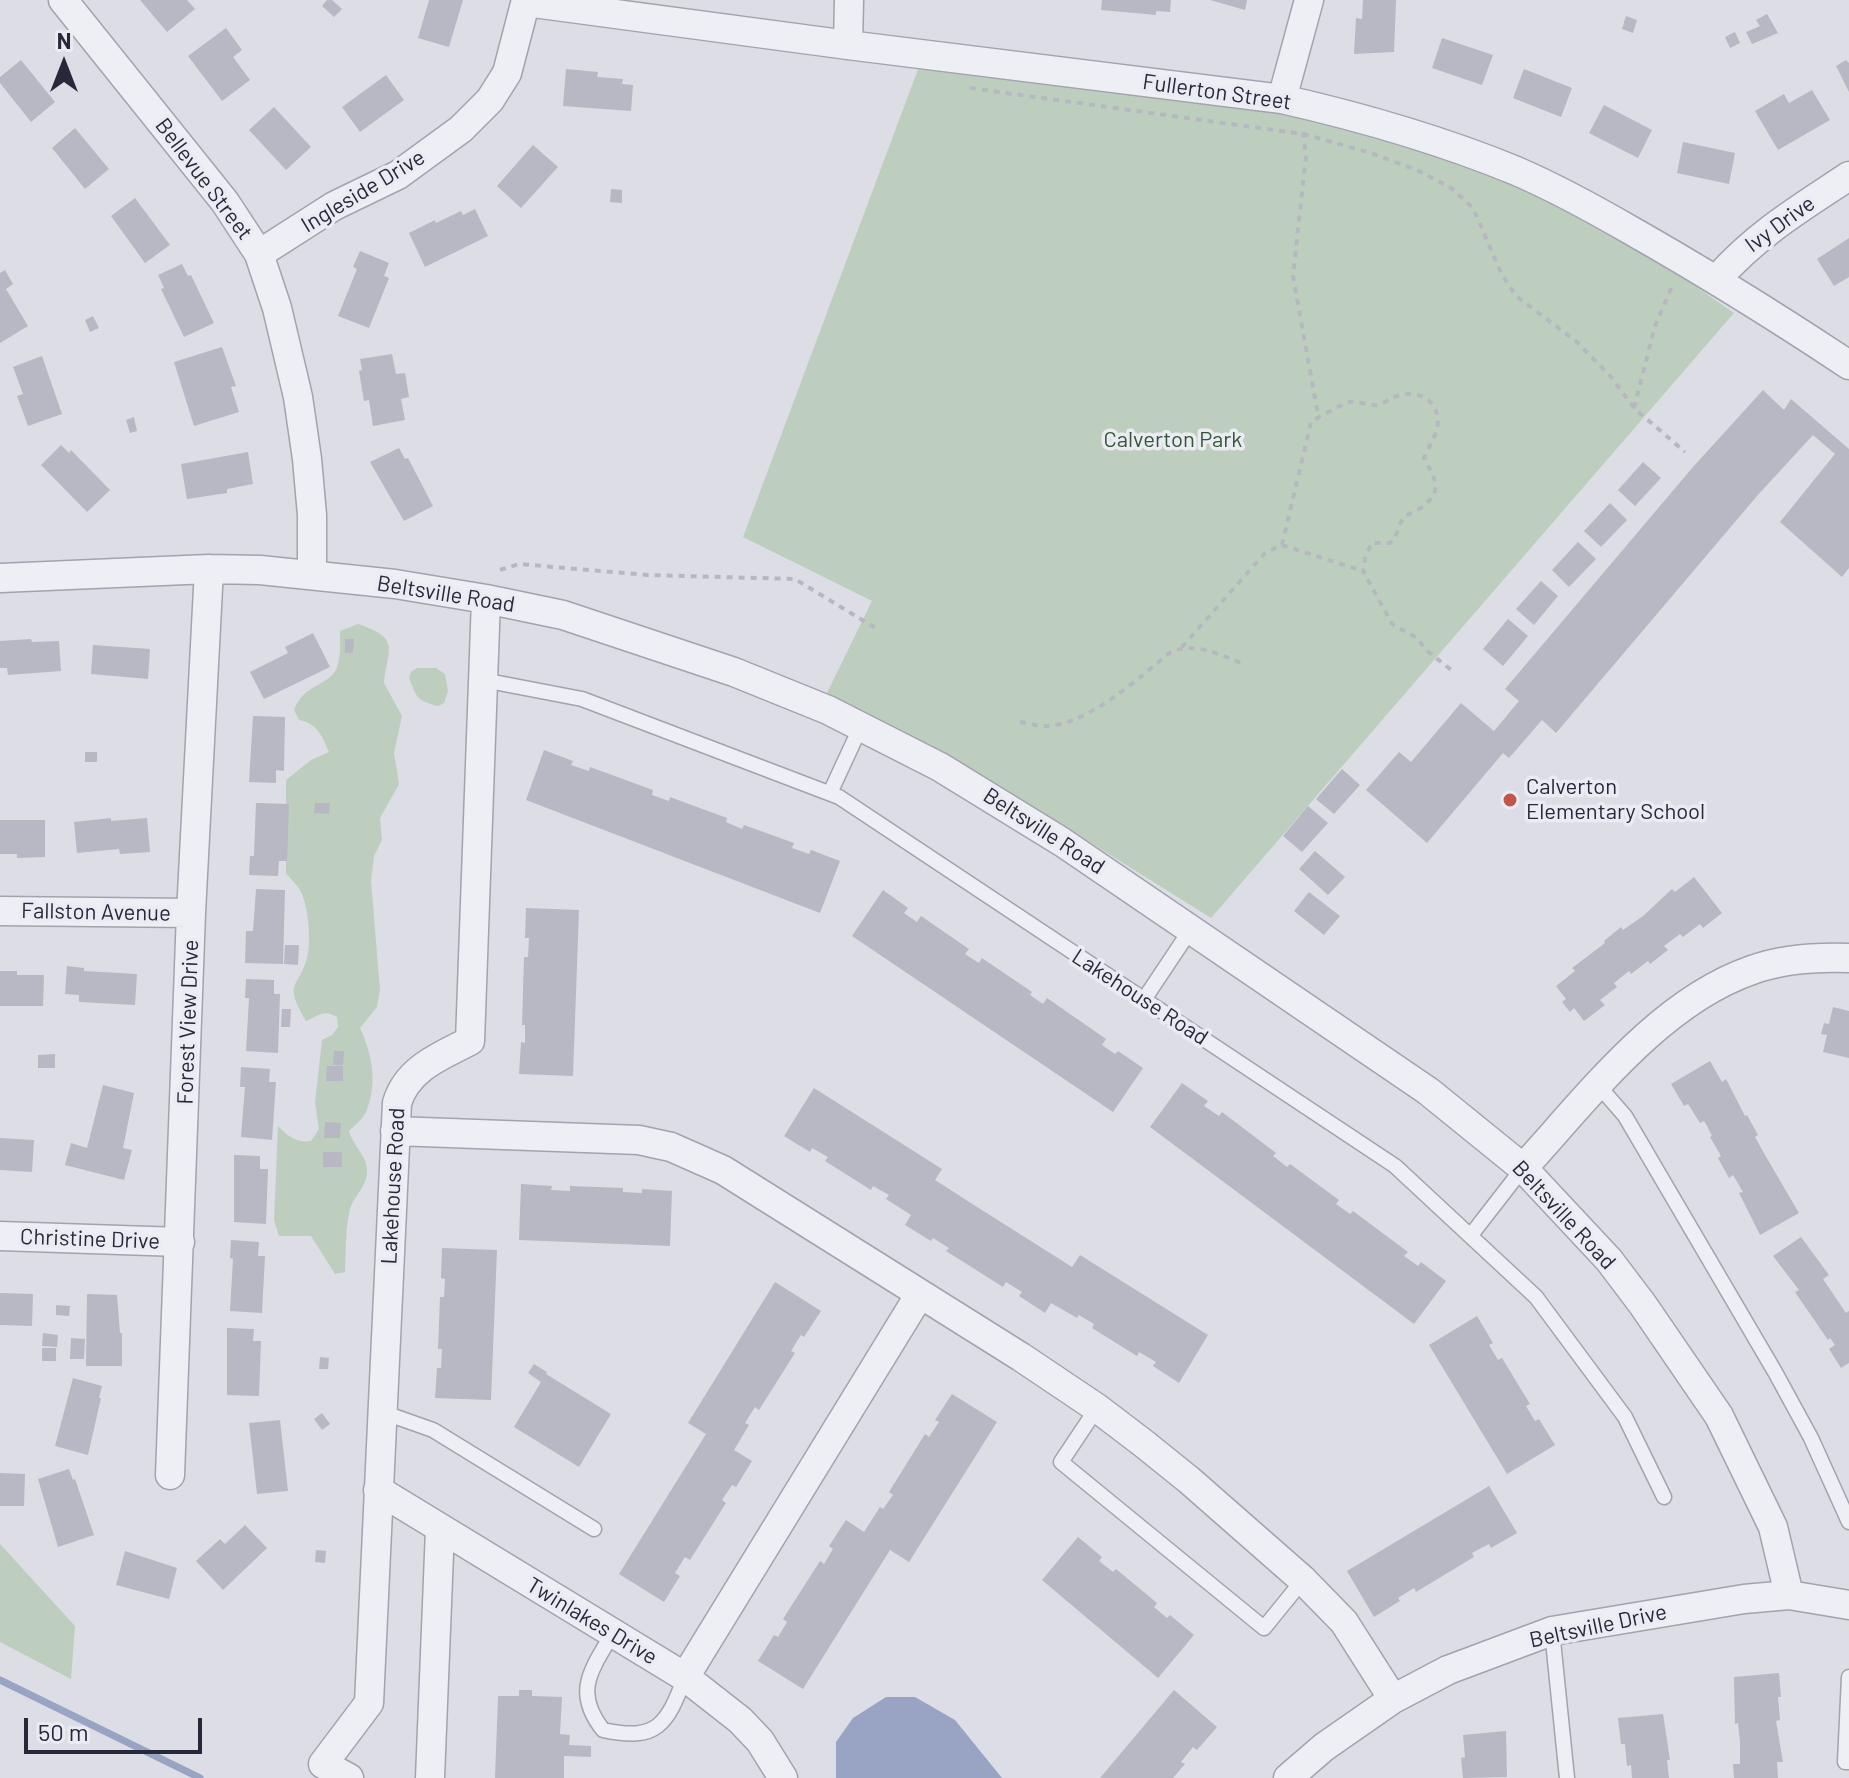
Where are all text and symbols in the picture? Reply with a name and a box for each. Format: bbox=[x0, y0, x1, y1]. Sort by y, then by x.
north arrow bbox=[24, 24, 104, 104]
text: N bbox=[57, 27, 71, 53]
street label: Fullerton Street bbox=[1141, 68, 1293, 116]
street label: Bellevue Street bbox=[150, 113, 258, 245]
street label: Ingleside Drive bbox=[297, 144, 429, 238]
street label: Ivy Drive bbox=[1740, 190, 1820, 258]
park label: Calverton Park bbox=[1104, 427, 1242, 453]
street label: Beltsville Road bbox=[375, 570, 517, 618]
place label: Calverton Elementary School bbox=[1526, 774, 1705, 826]
street label: Beltsville Road bbox=[978, 782, 1110, 880]
marker: Calverton Elementary School bbox=[1501, 791, 1519, 809]
street label: Fallston Avenue bbox=[21, 897, 171, 927]
street label: Forest View Drive bbox=[172, 939, 204, 1105]
street label: Lakehouse Road bbox=[1067, 943, 1213, 1051]
street label: Lakehouse Road bbox=[376, 1107, 410, 1265]
street label: Beltsville Road bbox=[1507, 1155, 1621, 1275]
street label: Christine Drive bbox=[20, 1223, 160, 1255]
street label: Twinlakes Drive bbox=[522, 1572, 662, 1670]
street label: Beltsville Drive bbox=[1527, 1599, 1669, 1653]
scale bar bbox=[28, 1702, 206, 1752]
text: 50 m bbox=[38, 1717, 89, 1746]

